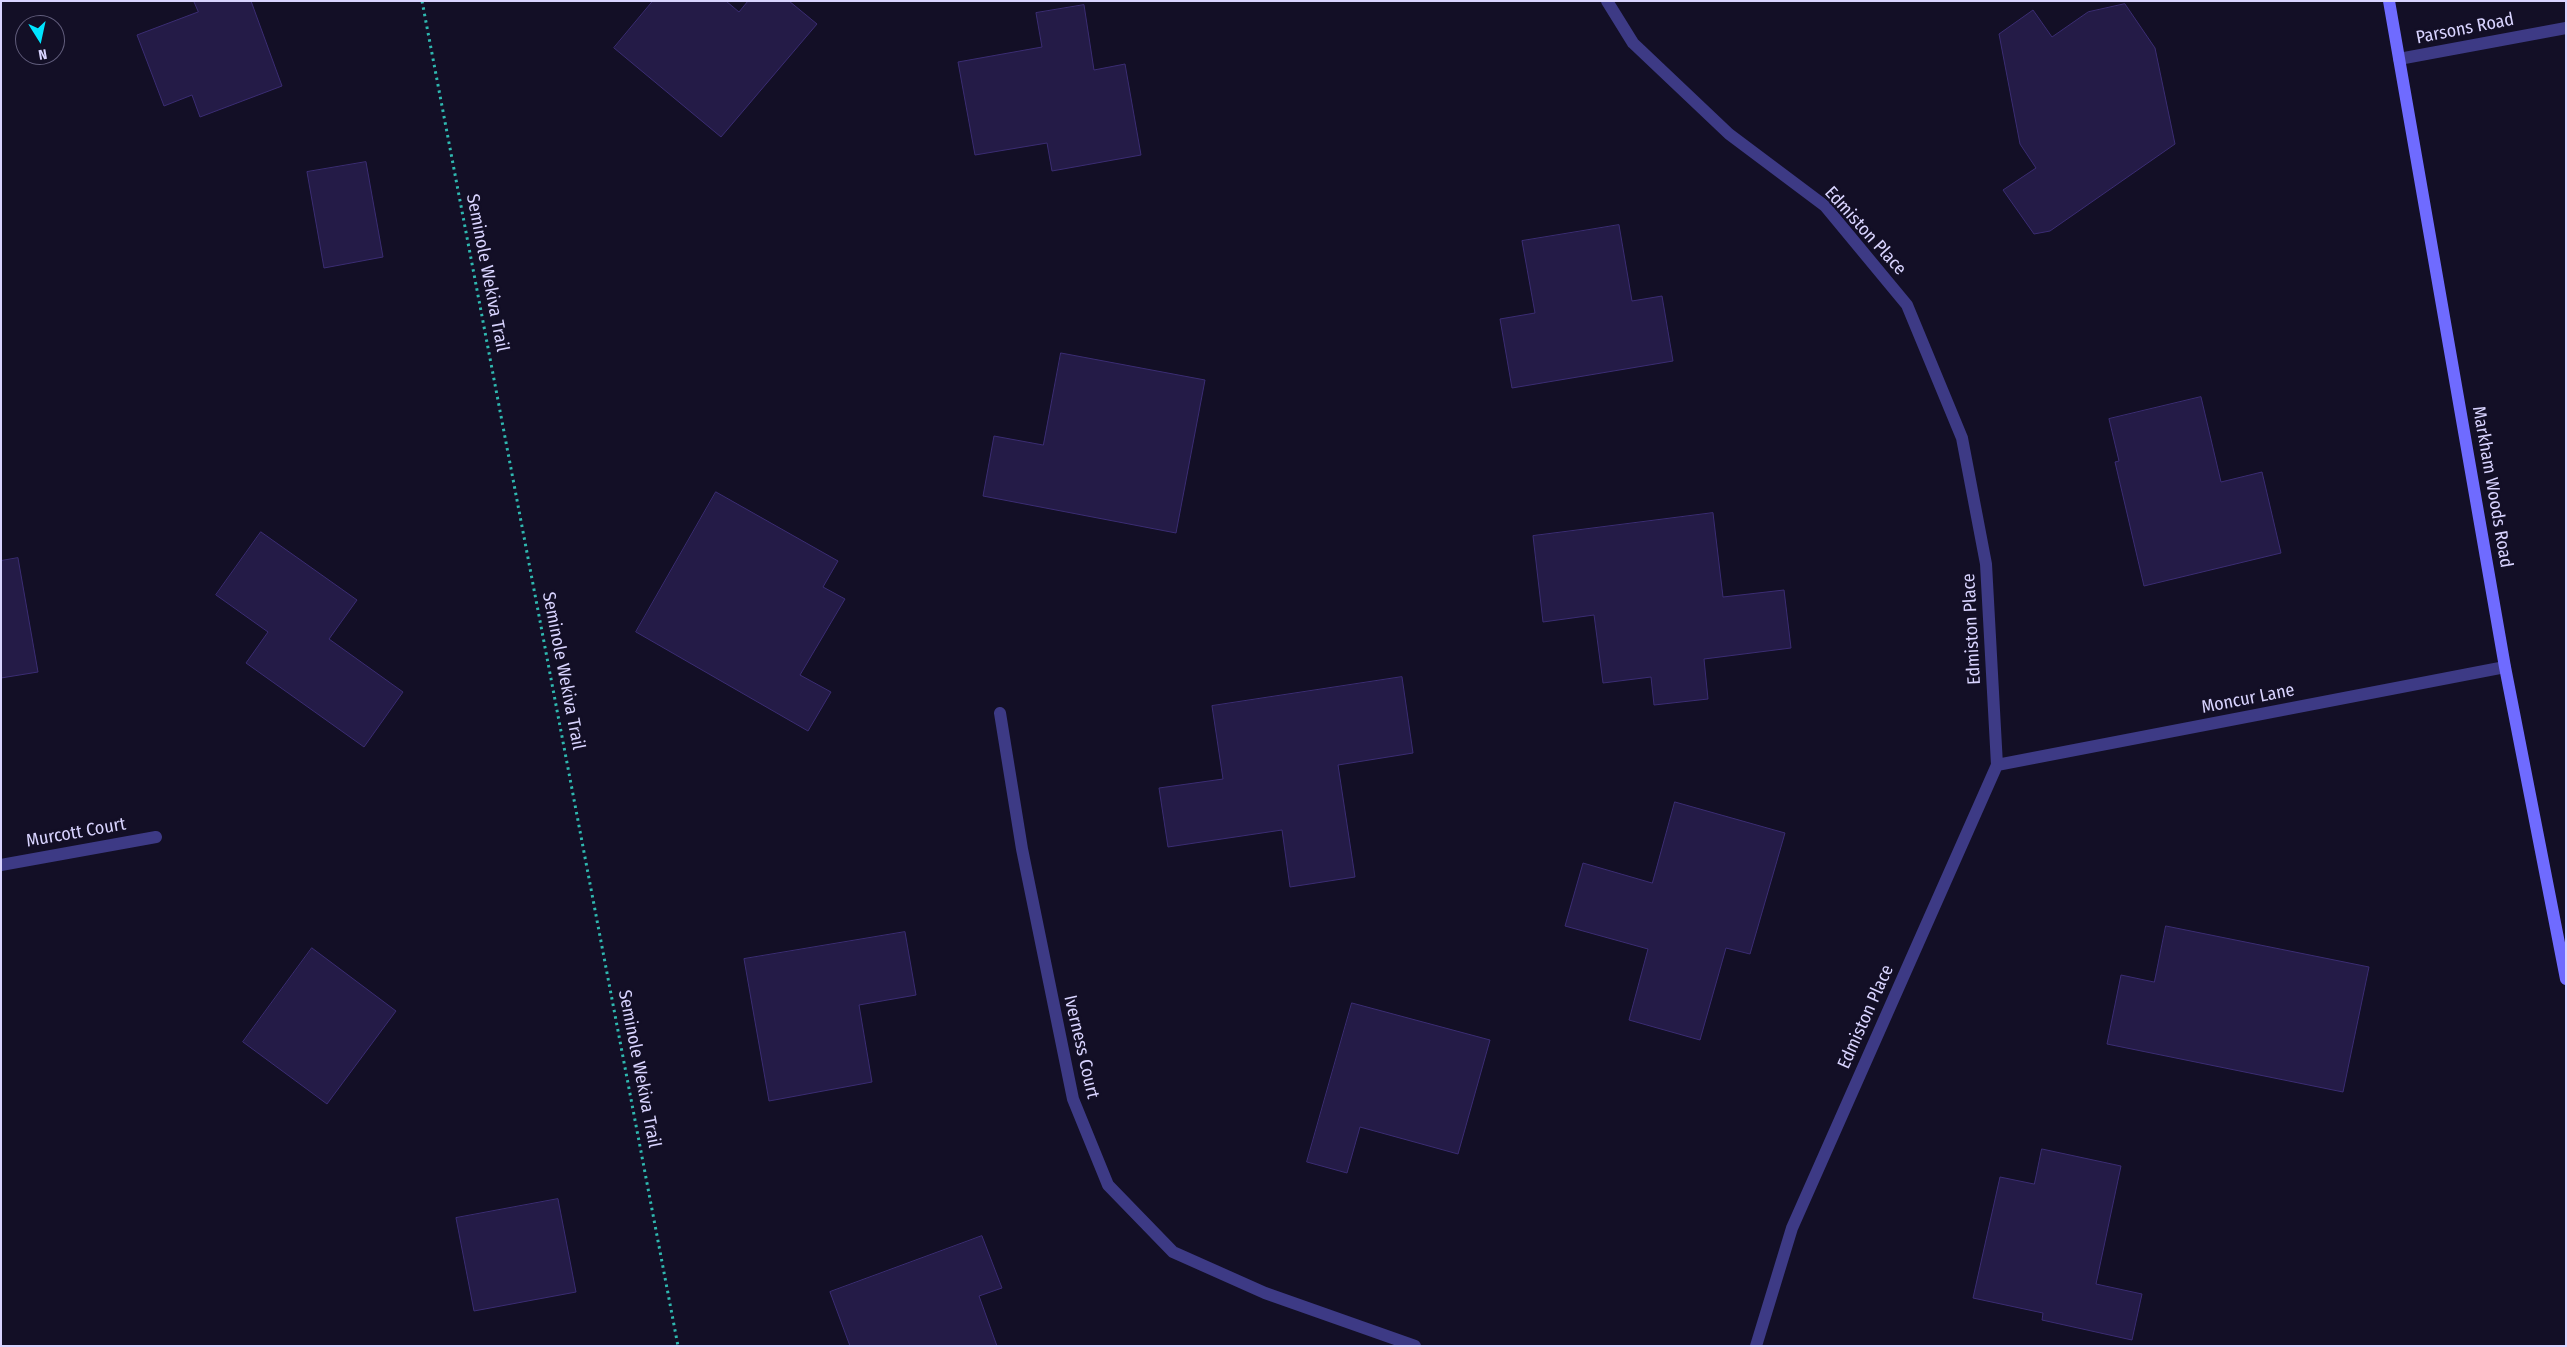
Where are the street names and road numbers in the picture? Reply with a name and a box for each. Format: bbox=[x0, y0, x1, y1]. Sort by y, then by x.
street label: Parsons Road bbox=[2414, 9, 2516, 49]
street label: Edmiston Place bbox=[1820, 182, 1910, 280]
street label: Seminole Wekiva Trail bbox=[461, 192, 513, 354]
street label: Markham Woods Road bbox=[2467, 404, 2517, 570]
street label: Edmiston Place bbox=[1958, 573, 1986, 685]
street label: Seminole Wekiva Trail bbox=[537, 590, 589, 752]
street label: Moncur Lane bbox=[2200, 679, 2296, 719]
street label: Murcott Court bbox=[25, 814, 127, 852]
street label: Edmiston Place bbox=[1833, 962, 1899, 1072]
street label: Seminole Wekiva Trail bbox=[613, 988, 665, 1150]
street label: Iverness Court bbox=[1059, 993, 1103, 1101]

